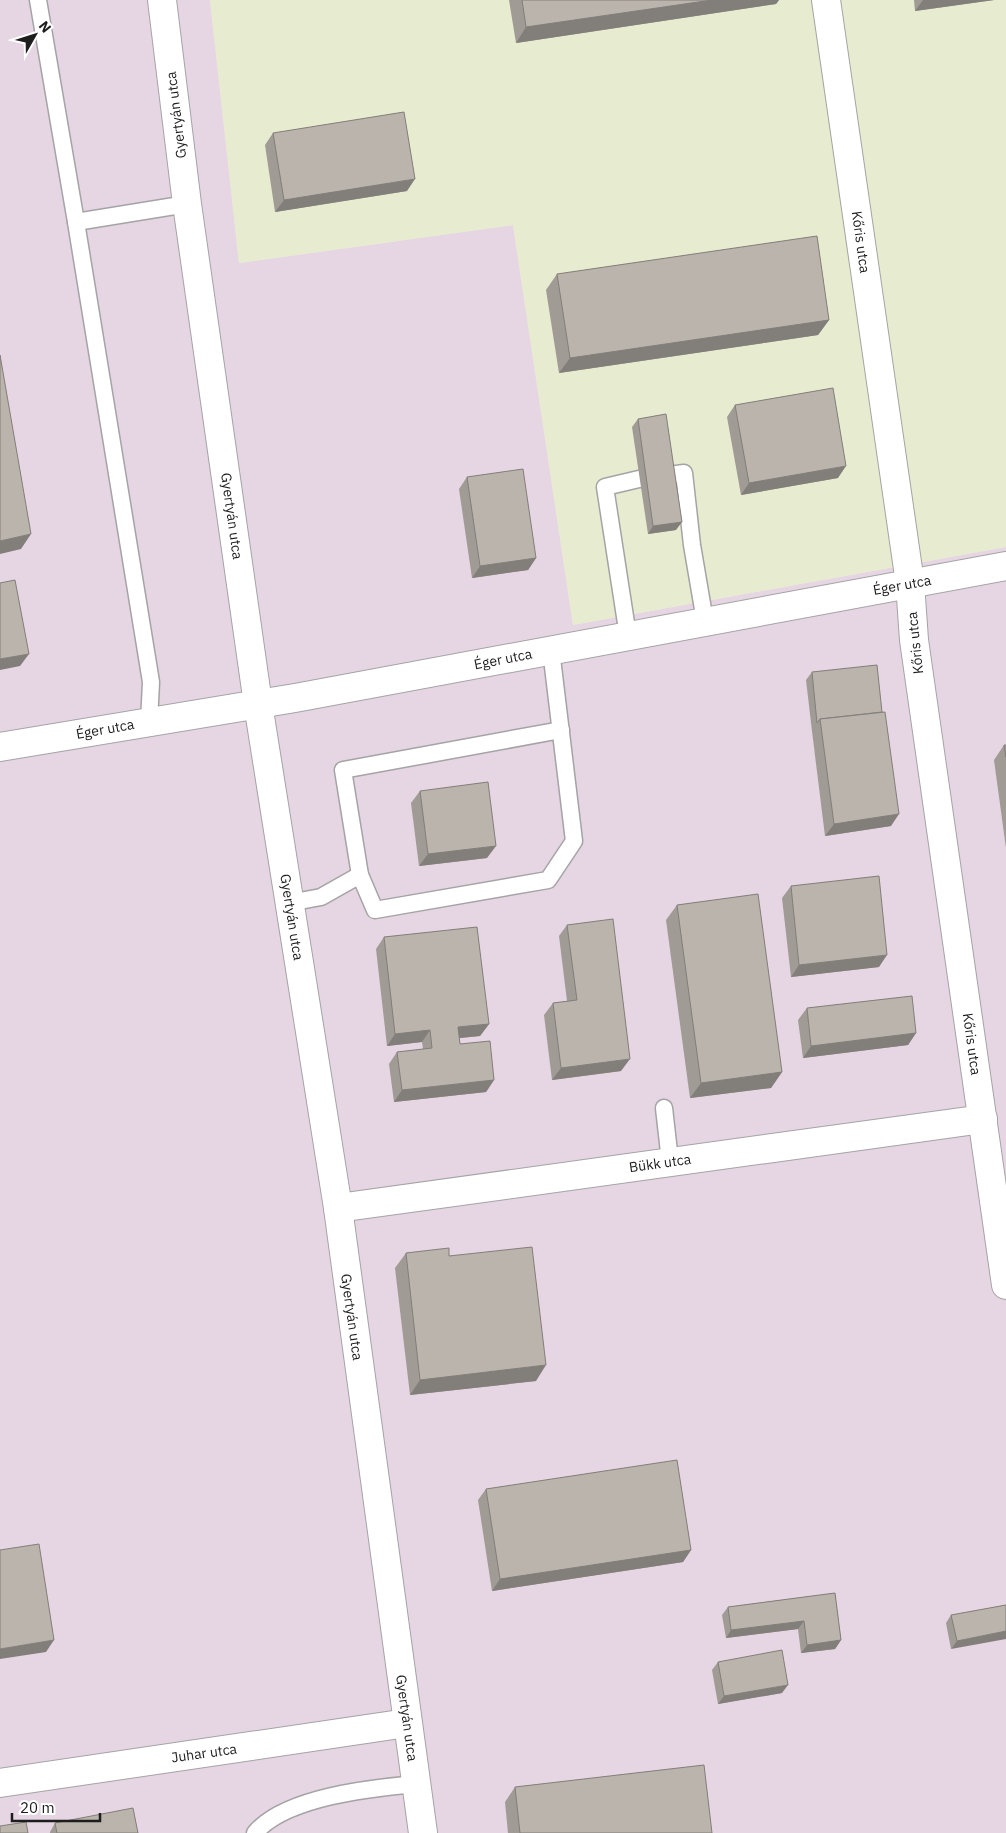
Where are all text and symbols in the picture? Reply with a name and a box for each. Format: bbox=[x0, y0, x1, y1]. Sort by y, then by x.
north arrow bbox=[10, 10, 60, 60]
text: N bbox=[35, 17, 55, 36]
street label: Gyertyán utca bbox=[162, 70, 190, 159]
street label: Kőris utca bbox=[848, 210, 874, 275]
street label: Gyertyán utca bbox=[217, 472, 247, 561]
street label: Éger utca bbox=[871, 570, 933, 599]
street label: Kőris utca bbox=[903, 610, 927, 675]
street label: Éger utca bbox=[472, 643, 534, 673]
street label: Éger utca bbox=[74, 714, 136, 743]
street label: Gyertyán utca bbox=[276, 872, 308, 962]
street label: Kőris utca bbox=[959, 1012, 985, 1077]
street label: Bükk utca bbox=[628, 1150, 693, 1176]
street label: Gyertyán utca bbox=[337, 1273, 367, 1362]
street label: Gyertyán utca bbox=[392, 1674, 422, 1763]
street label: Juhar utca bbox=[170, 1739, 239, 1767]
scale bar bbox=[12, 1790, 100, 1822]
text: 20 m bbox=[20, 1798, 55, 1817]

